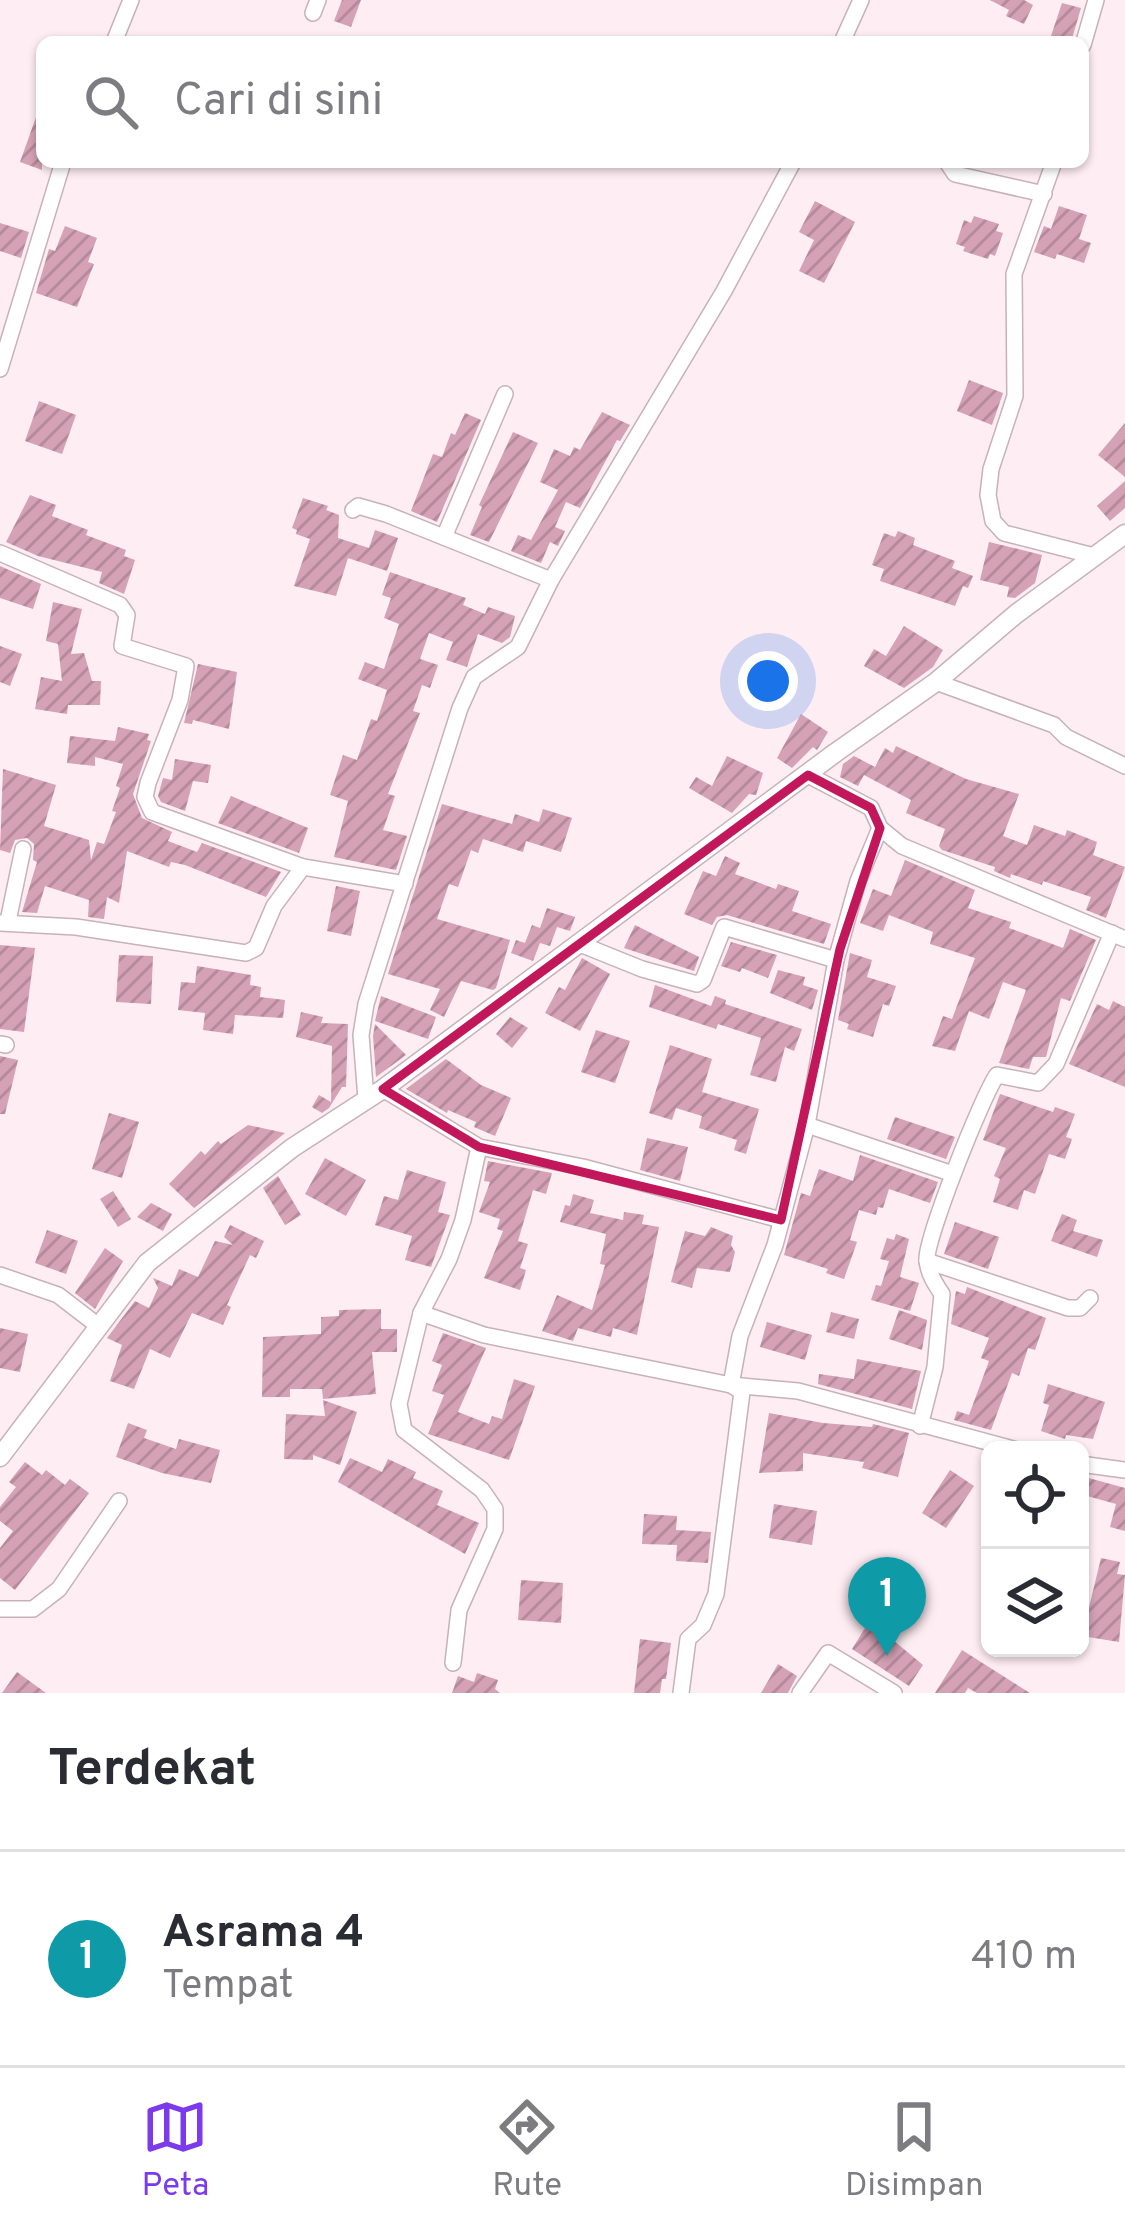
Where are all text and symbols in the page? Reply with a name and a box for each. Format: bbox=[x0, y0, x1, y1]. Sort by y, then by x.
search box bbox=[36, 36, 1089, 168]
icon: search bbox=[78, 69, 144, 135]
text: Cari di sini bbox=[174, 74, 383, 131]
your location bbox=[738, 651, 798, 711]
map controls bbox=[981, 1441, 1089, 1657]
button: locate bbox=[981, 1441, 1089, 1549]
button: layers bbox=[981, 1549, 1089, 1657]
pin: 1 bbox=[848, 1557, 926, 1656]
text: Terdekat bbox=[48, 1739, 256, 1804]
text: Asrama 4 bbox=[162, 1906, 364, 1963]
text: 1 bbox=[79, 1934, 95, 1983]
text: 410 m bbox=[971, 1934, 1077, 1983]
text: Tempat bbox=[162, 1963, 293, 2012]
tab: Peta bbox=[141, 2094, 209, 2208]
tab: Rute bbox=[492, 2094, 562, 2208]
tab: Disimpan bbox=[845, 2094, 984, 2208]

